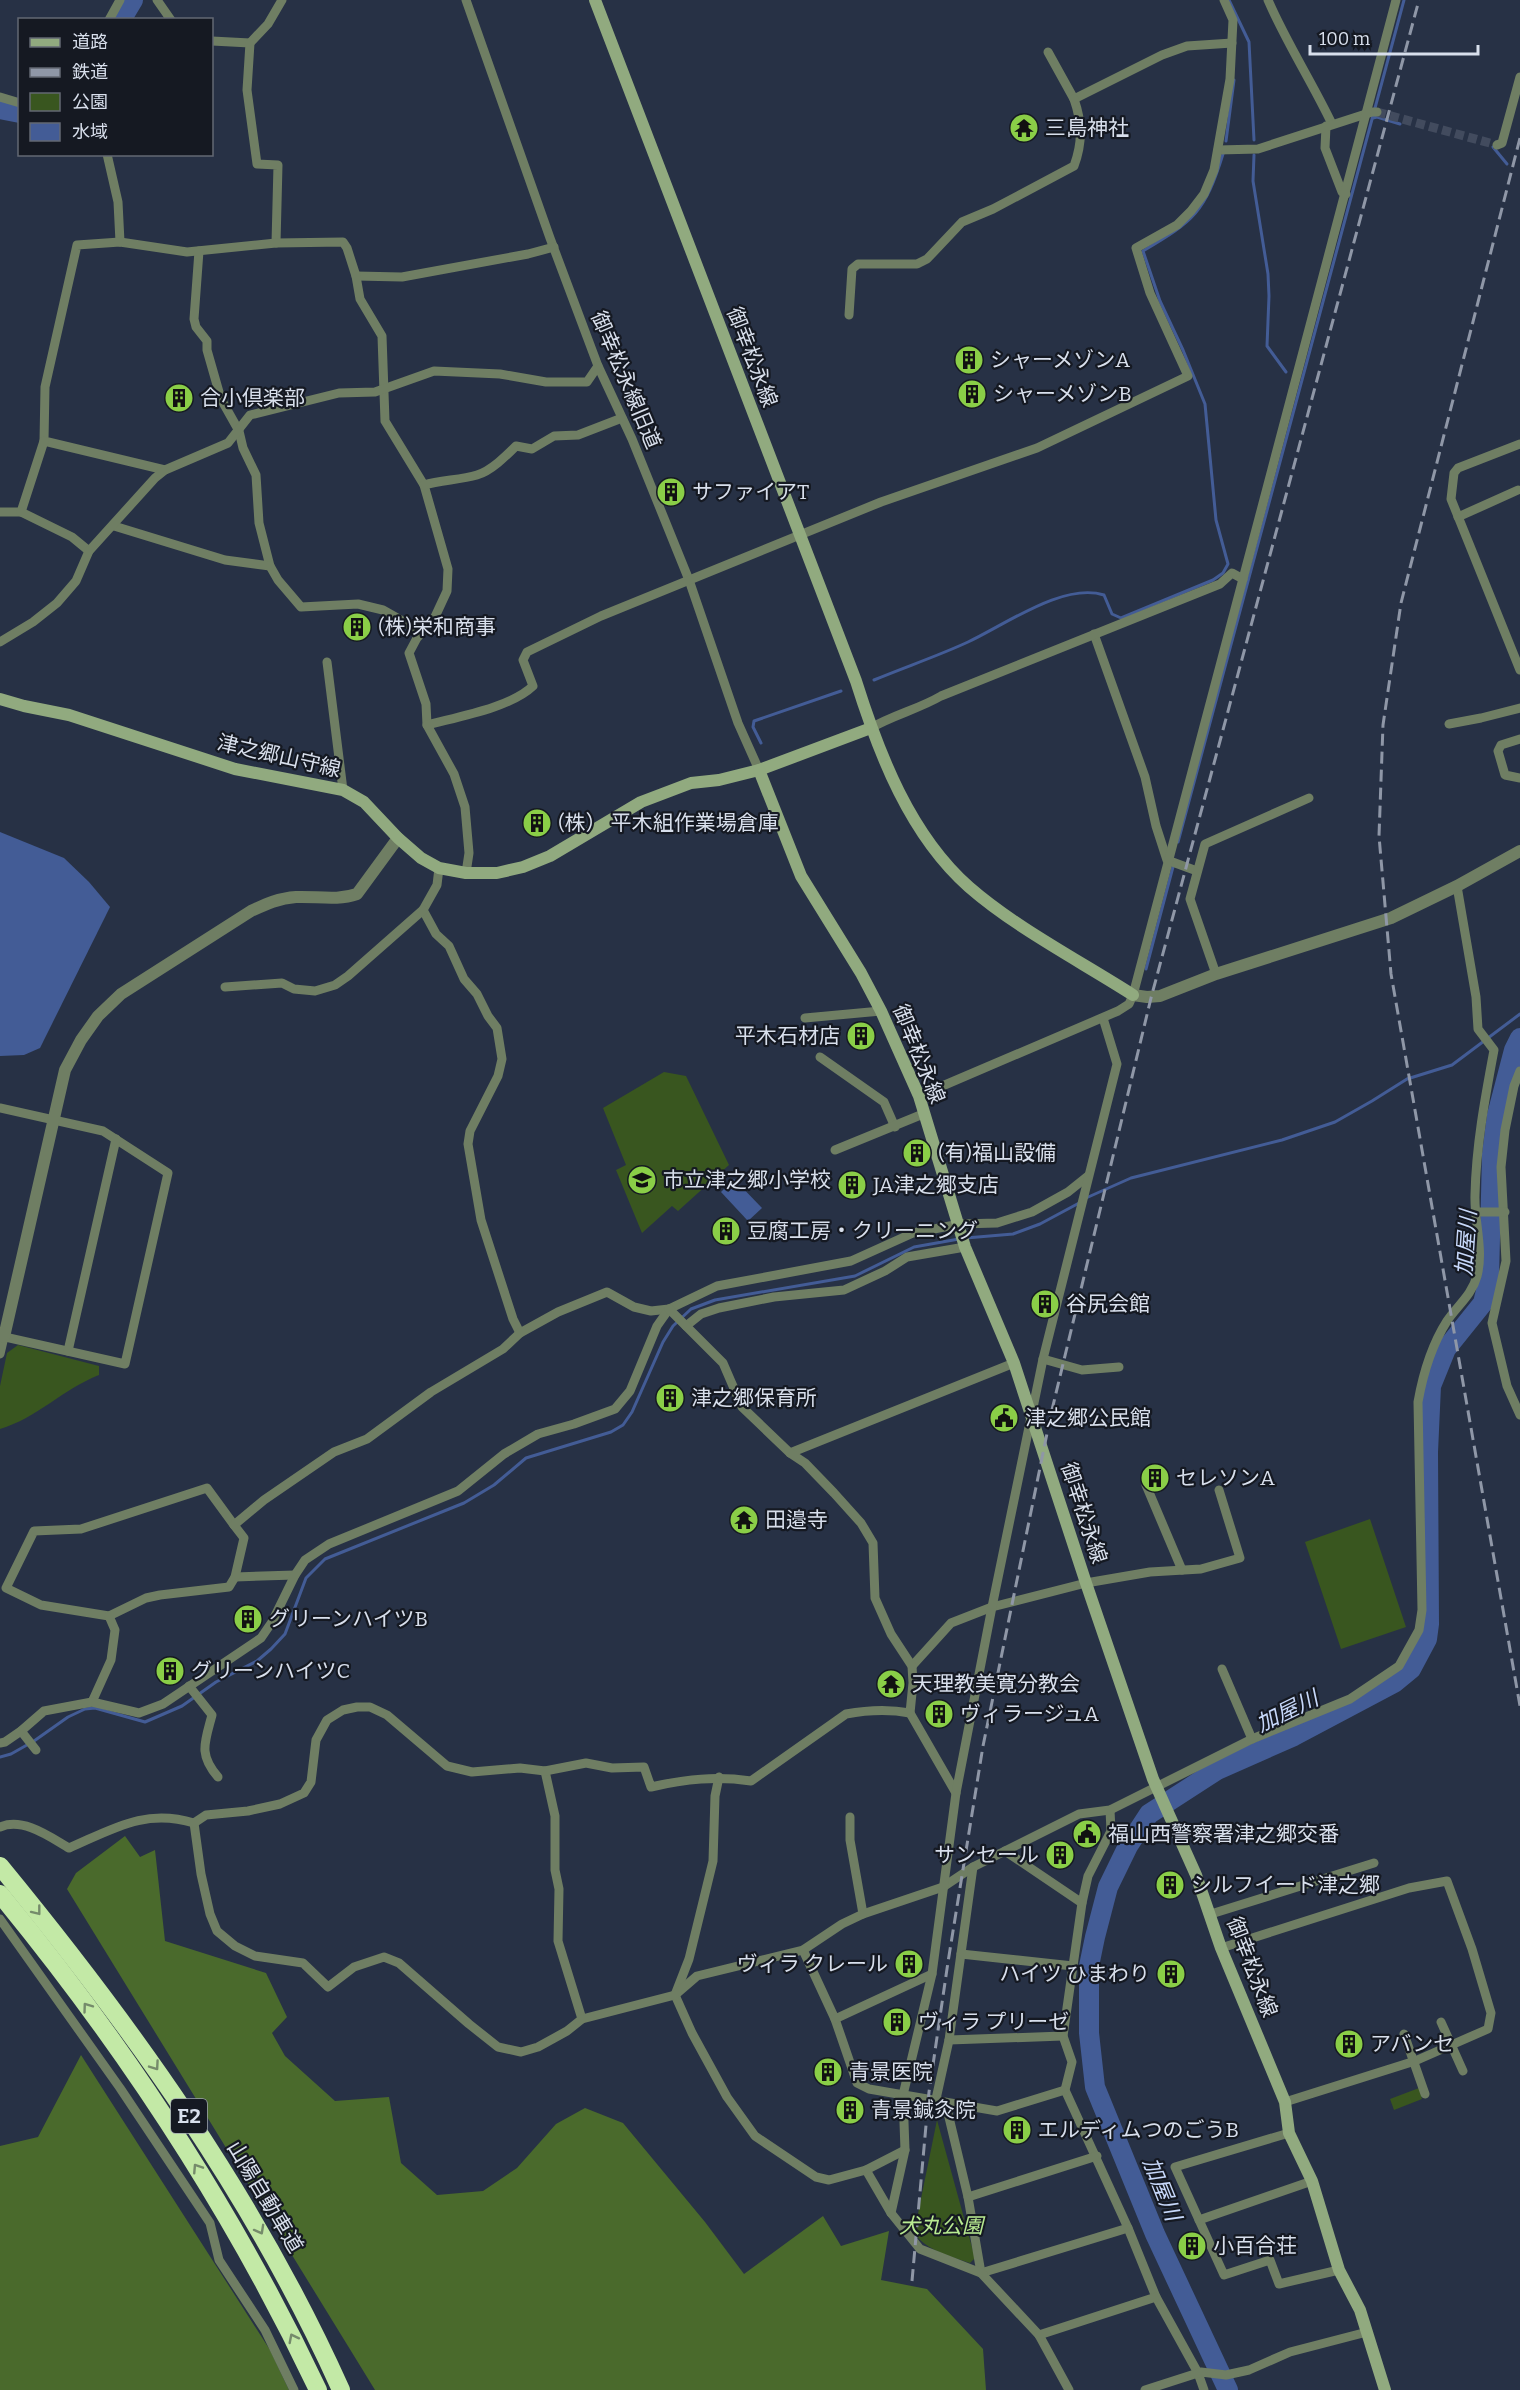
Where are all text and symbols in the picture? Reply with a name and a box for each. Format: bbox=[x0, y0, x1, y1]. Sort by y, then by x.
legend bbox=[18, 18, 213, 156]
scale bar bbox=[1310, 18, 1478, 56]
text: 100 m bbox=[1319, 28, 1370, 50]
text: 道路 bbox=[72, 31, 108, 53]
text: 鉄道 bbox=[72, 61, 108, 83]
text: 公園 bbox=[72, 91, 108, 113]
temple icon: 三島神社 bbox=[1008, 112, 1040, 144]
place label: 三島神社 bbox=[1045, 115, 1129, 141]
text: 水域 bbox=[72, 121, 108, 143]
street label: 御幸松永線 bbox=[721, 303, 783, 411]
street label: 御幸松永線旧道 bbox=[585, 307, 667, 453]
building icon: シャーメゾンA bbox=[953, 344, 985, 376]
place label: シャーメゾンA bbox=[990, 347, 1130, 373]
building icon: シャーメゾンB bbox=[956, 378, 988, 410]
place label: シャーメゾンB bbox=[993, 381, 1132, 407]
building icon: 合小倶楽部 bbox=[163, 382, 195, 414]
place label: 合小倶楽部 bbox=[200, 385, 305, 411]
building icon: サファイアT bbox=[655, 476, 687, 508]
place label: サファイアT bbox=[692, 479, 809, 505]
building icon: (株)栄和商事 bbox=[341, 611, 373, 643]
place label: (株)栄和商事 bbox=[378, 614, 496, 640]
street label: 津之郷山守線 bbox=[215, 729, 343, 783]
building icon: (株） 平木組作業場倉庫 bbox=[521, 807, 553, 839]
place label: (株） 平木組作業場倉庫 bbox=[558, 810, 779, 836]
street label: 御幸松永線 bbox=[887, 1000, 951, 1108]
building icon: 平木石材店 bbox=[845, 1020, 877, 1052]
place label: 平木石材店 bbox=[735, 1023, 840, 1049]
building icon: (有)福山設備 bbox=[901, 1137, 933, 1169]
place label: (有)福山設備 bbox=[938, 1140, 1056, 1166]
school or university icon: 市立津之郷小学校 bbox=[626, 1164, 658, 1196]
place label: 市立津之郷小学校 bbox=[663, 1167, 831, 1193]
building icon: JA津之郷支店 bbox=[836, 1169, 868, 1201]
place label: JA津之郷支店 bbox=[872, 1172, 999, 1198]
water label: 加屋川 bbox=[1450, 1207, 1482, 1277]
building icon: 豆腐工房・クリーニング bbox=[710, 1215, 742, 1247]
place label: 豆腐工房・クリーニング bbox=[747, 1218, 978, 1244]
building icon: 谷尻会館 bbox=[1029, 1288, 1061, 1320]
place label: 谷尻会館 bbox=[1066, 1291, 1150, 1317]
building icon: 津之郷保育所 bbox=[654, 1382, 686, 1414]
place label: 津之郷保育所 bbox=[691, 1385, 817, 1411]
public building icon: 津之郷公民館 bbox=[988, 1402, 1020, 1434]
place label: 津之郷公民館 bbox=[1025, 1405, 1151, 1431]
street label: 御幸松永線 bbox=[1055, 1459, 1113, 1567]
building icon: セレソンA bbox=[1139, 1462, 1171, 1494]
place label: セレソンA bbox=[1176, 1465, 1275, 1491]
temple icon: 田邉寺 bbox=[728, 1504, 760, 1536]
place label: 田邉寺 bbox=[765, 1507, 828, 1533]
building icon: グリーンハイツB bbox=[232, 1603, 264, 1635]
place label: グリーンハイツB bbox=[269, 1606, 428, 1632]
building icon: グリーンハイツC bbox=[154, 1655, 186, 1687]
place label: グリーンハイツC bbox=[191, 1658, 350, 1684]
temple icon: 天理教美寛分教会 bbox=[875, 1668, 907, 1700]
place label: 天理教美寛分教会 bbox=[912, 1671, 1080, 1697]
water label: 加屋川 bbox=[1251, 1684, 1324, 1738]
building icon: ヴィラージュA bbox=[923, 1698, 955, 1730]
place label: ヴィラージュA bbox=[960, 1701, 1099, 1727]
public building icon: 福山西警察署津之郷交番 bbox=[1071, 1818, 1103, 1850]
place label: 福山西警察署津之郷交番 bbox=[1108, 1821, 1339, 1847]
building icon: サンセール bbox=[1044, 1839, 1076, 1871]
place label: サンセール bbox=[934, 1842, 1039, 1868]
building icon: シルフイード津之郷 bbox=[1154, 1869, 1186, 1901]
place label: シルフイード津之郷 bbox=[1191, 1872, 1380, 1898]
one-way arrow bbox=[29, 1904, 40, 1915]
street label: 御幸松永線 bbox=[1221, 1913, 1283, 2021]
building icon: ヴィラ クレール bbox=[893, 1948, 925, 1980]
place label: ヴィラ クレール bbox=[737, 1951, 888, 1977]
building icon: ハイツ ひまわり bbox=[1155, 1958, 1187, 1990]
place label: ハイツ ひまわり bbox=[999, 1961, 1150, 1987]
one-way arrow bbox=[83, 2002, 94, 2013]
building icon: ヴィラ プリーゼ bbox=[881, 2006, 913, 2038]
place label: ヴィラ プリーゼ bbox=[918, 2009, 1069, 2035]
building icon: アバンセ bbox=[1333, 2028, 1365, 2060]
place label: アバンセ bbox=[1370, 2031, 1454, 2057]
building icon: 青景医院 bbox=[812, 2056, 844, 2088]
one-way arrow bbox=[148, 2059, 159, 2070]
place label: 青景医院 bbox=[849, 2059, 933, 2085]
building icon: 青景鍼灸院 bbox=[834, 2094, 866, 2126]
place label: 青景鍼灸院 bbox=[871, 2097, 976, 2123]
road number: E2 bbox=[171, 2099, 207, 2133]
building icon: エルディムつのごうB bbox=[1001, 2114, 1033, 2146]
place label: エルディムつのごうB bbox=[1038, 2117, 1239, 2143]
street label: 山陽自動車道 bbox=[221, 2136, 309, 2258]
water label: 加屋川 bbox=[1137, 2153, 1188, 2227]
one-way arrow bbox=[193, 2164, 204, 2175]
park label: 犬丸公園 bbox=[899, 2213, 986, 2239]
one-way arrow bbox=[253, 2224, 264, 2235]
building icon: 小百合荘 bbox=[1176, 2230, 1208, 2262]
place label: 小百合荘 bbox=[1213, 2233, 1297, 2259]
one-way arrow bbox=[288, 2333, 300, 2344]

